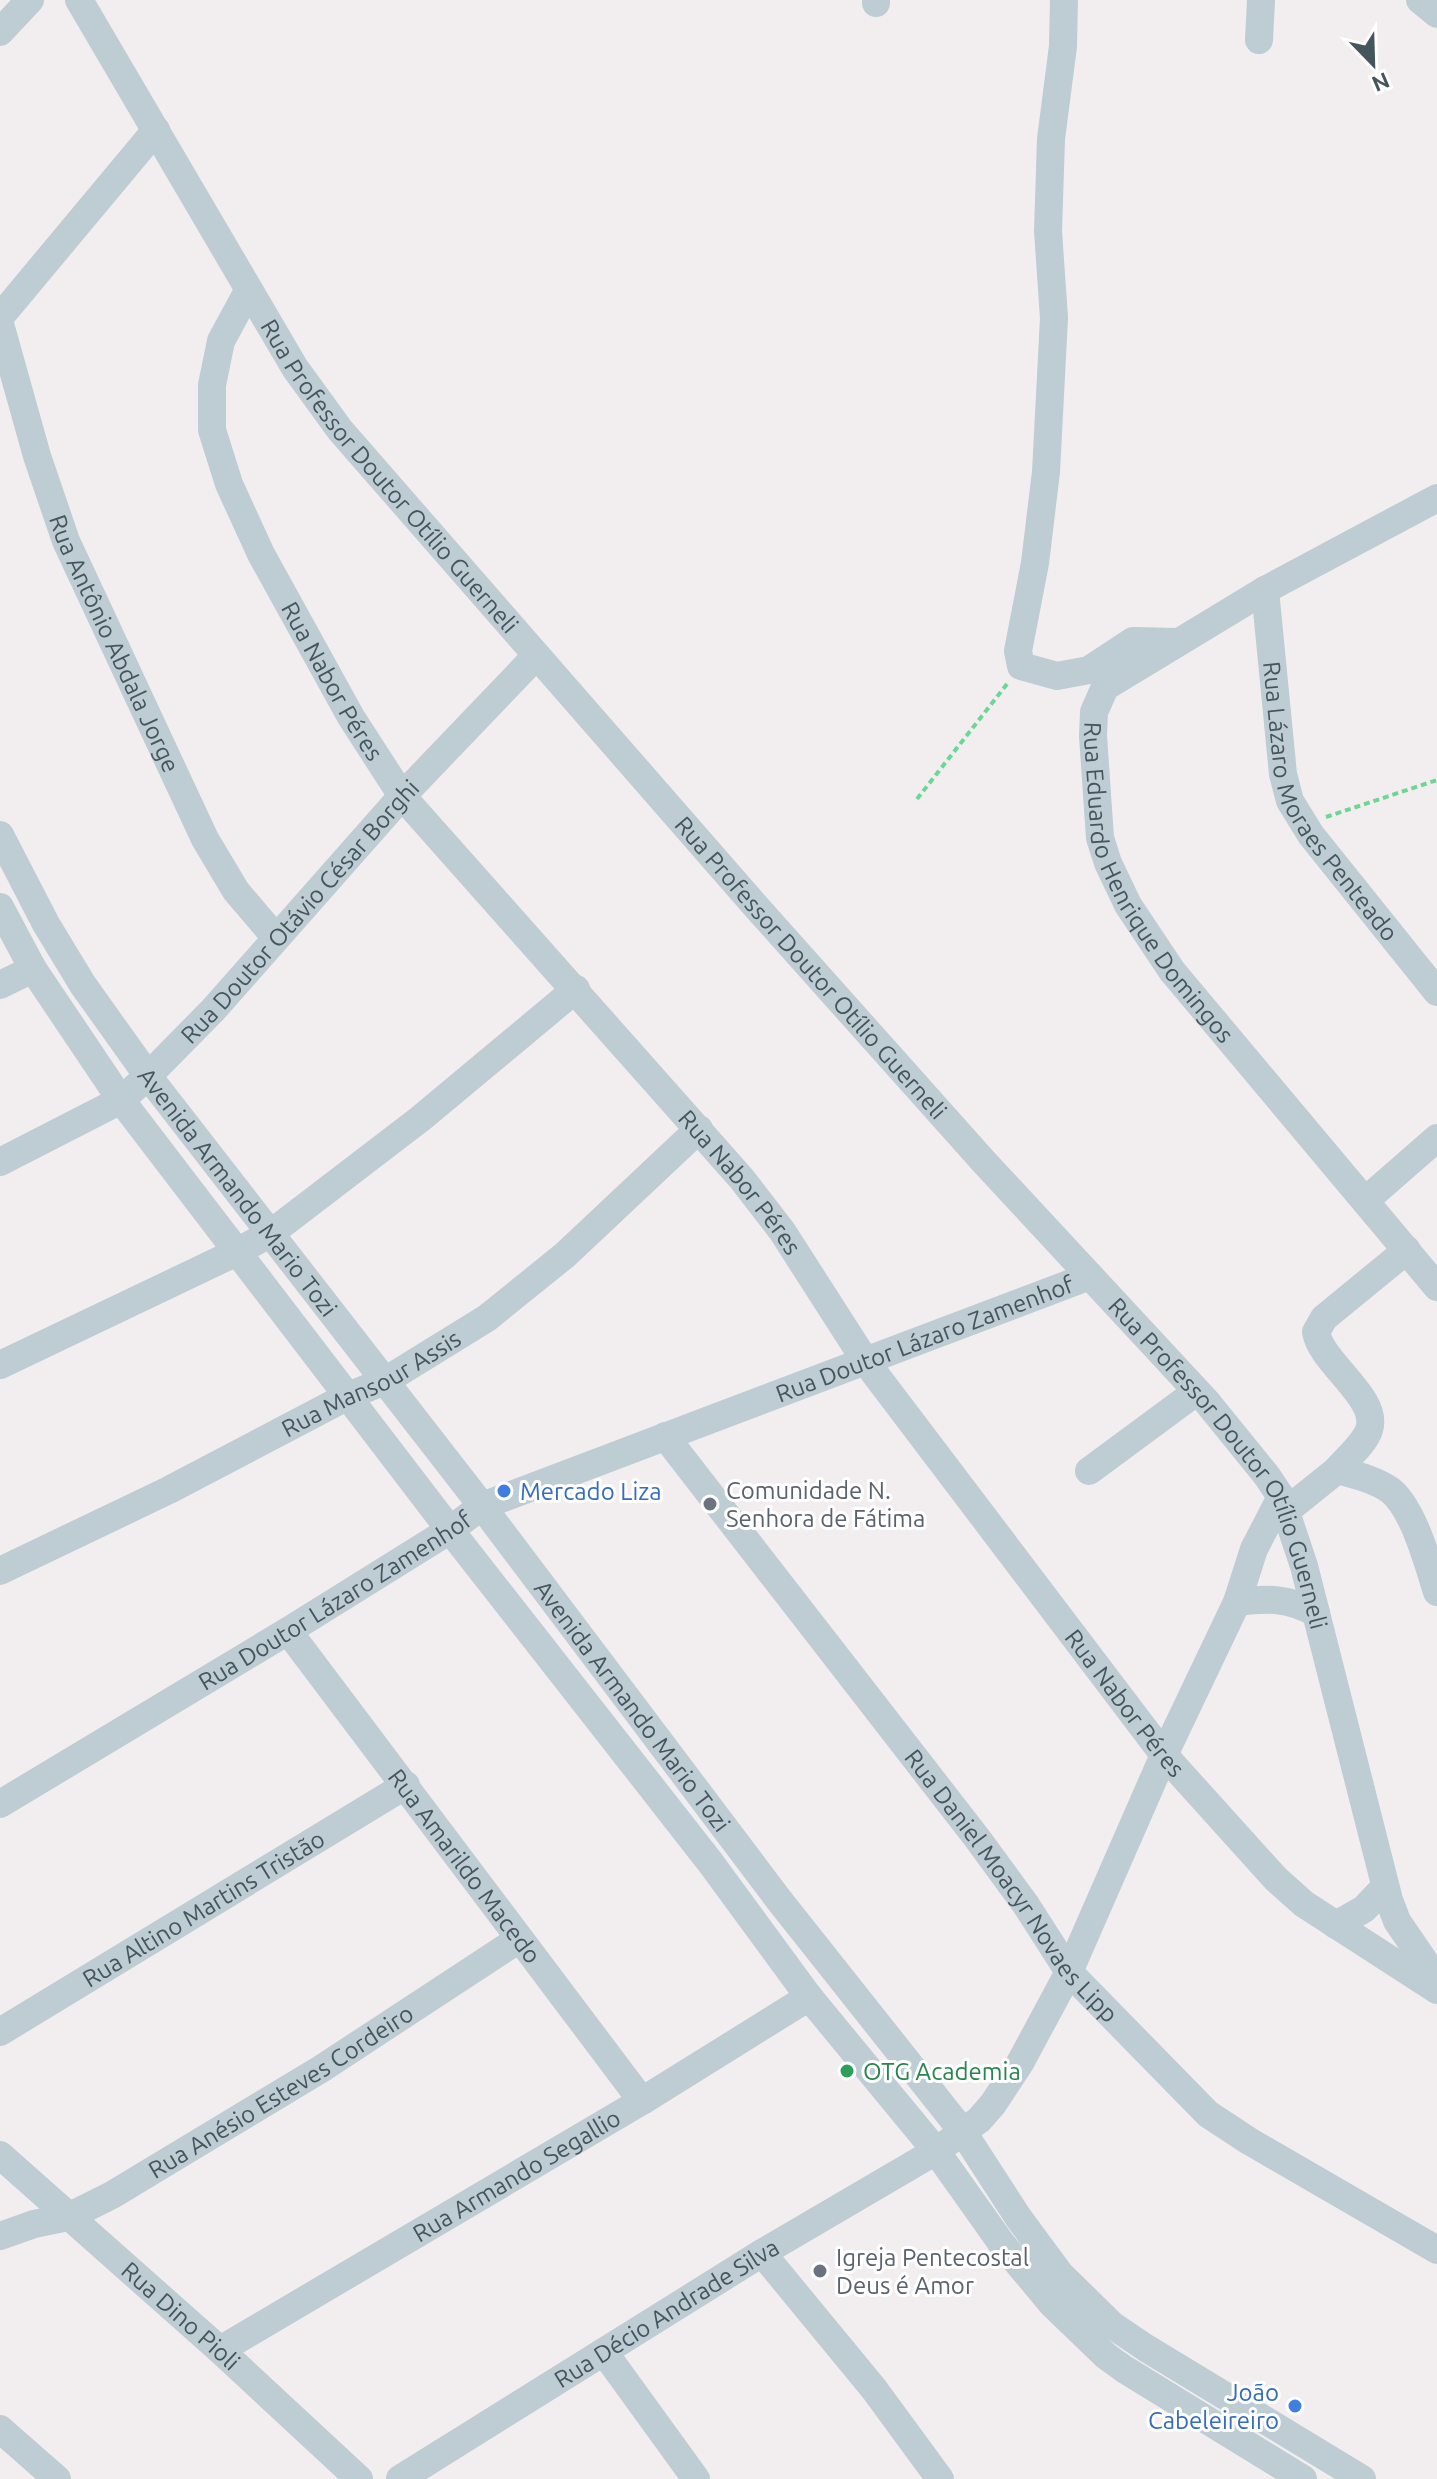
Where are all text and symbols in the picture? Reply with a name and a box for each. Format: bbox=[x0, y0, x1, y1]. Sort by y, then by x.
north arrow bbox=[1333, 24, 1413, 104]
text: N bbox=[1369, 68, 1393, 98]
street label: Rua Professor Doutor Otílio Guerneli bbox=[256, 314, 524, 638]
street label: Rua Antônio Abdala Jorge bbox=[44, 511, 185, 776]
street label: Rua Nabor Péres bbox=[276, 597, 389, 765]
street label: Rua Lázaro Moraes Penteado bbox=[1259, 660, 1404, 946]
street label: Rua Eduardo Henrique Domingos bbox=[1079, 721, 1239, 1048]
street label: Rua Doutor Otávio César Borghi bbox=[175, 774, 424, 1048]
street label: Rua Professor Doutor Otílio Guerneli bbox=[670, 811, 952, 1124]
street label: Avenida Armando Mario Tozi bbox=[133, 1062, 343, 1321]
street label: Rua Nabor Péres bbox=[673, 1104, 807, 1259]
street label: Rua Doutor Lázaro Zamenhof bbox=[772, 1270, 1078, 1407]
street label: Rua Professor Doutor Otílio Guerneli bbox=[1103, 1292, 1333, 1632]
street label: Rua Mansour Assis bbox=[277, 1324, 465, 1442]
place label: Comunidade N. Senhora de Fátima bbox=[726, 1477, 925, 1532]
place label: Mercado Liza bbox=[520, 1478, 662, 1505]
marker: Mercado Liza bbox=[495, 1482, 513, 1500]
marker: Comunidade N. Senhora de Fátima bbox=[701, 1495, 719, 1513]
street label: Rua Doutor Lázaro Zamenhof bbox=[193, 1505, 477, 1695]
street label: Avenida Armando Mario Tozi bbox=[529, 1575, 736, 1837]
street label: Rua Nabor Péres bbox=[1060, 1624, 1190, 1782]
street label: Rua Daniel Moacyr Novaes Lipp bbox=[900, 1744, 1124, 2027]
street label: Rua Amarildo Macedo bbox=[383, 1764, 547, 1968]
street label: Rua Altino Martins Tristão bbox=[78, 1825, 329, 1992]
street label: Rua Anésio Esteves Cordeiro bbox=[143, 1999, 418, 2183]
place label: OTG Academia bbox=[863, 2058, 1021, 2085]
marker: OTG Academia bbox=[838, 2062, 856, 2080]
street label: Rua Armando Segallio bbox=[408, 2104, 625, 2247]
street label: Rua Décio Andrade Silva bbox=[549, 2233, 784, 2393]
place label: Igreja Pentecostal Deus é Amor bbox=[836, 2244, 1029, 2299]
street label: Rua Dino Pioli bbox=[116, 2256, 246, 2375]
marker: Igreja Pentecostal Deus é Amor bbox=[811, 2262, 829, 2280]
place label: João Cabeleireiro bbox=[1148, 2379, 1279, 2434]
marker: João Cabeleireiro bbox=[1286, 2397, 1304, 2415]

